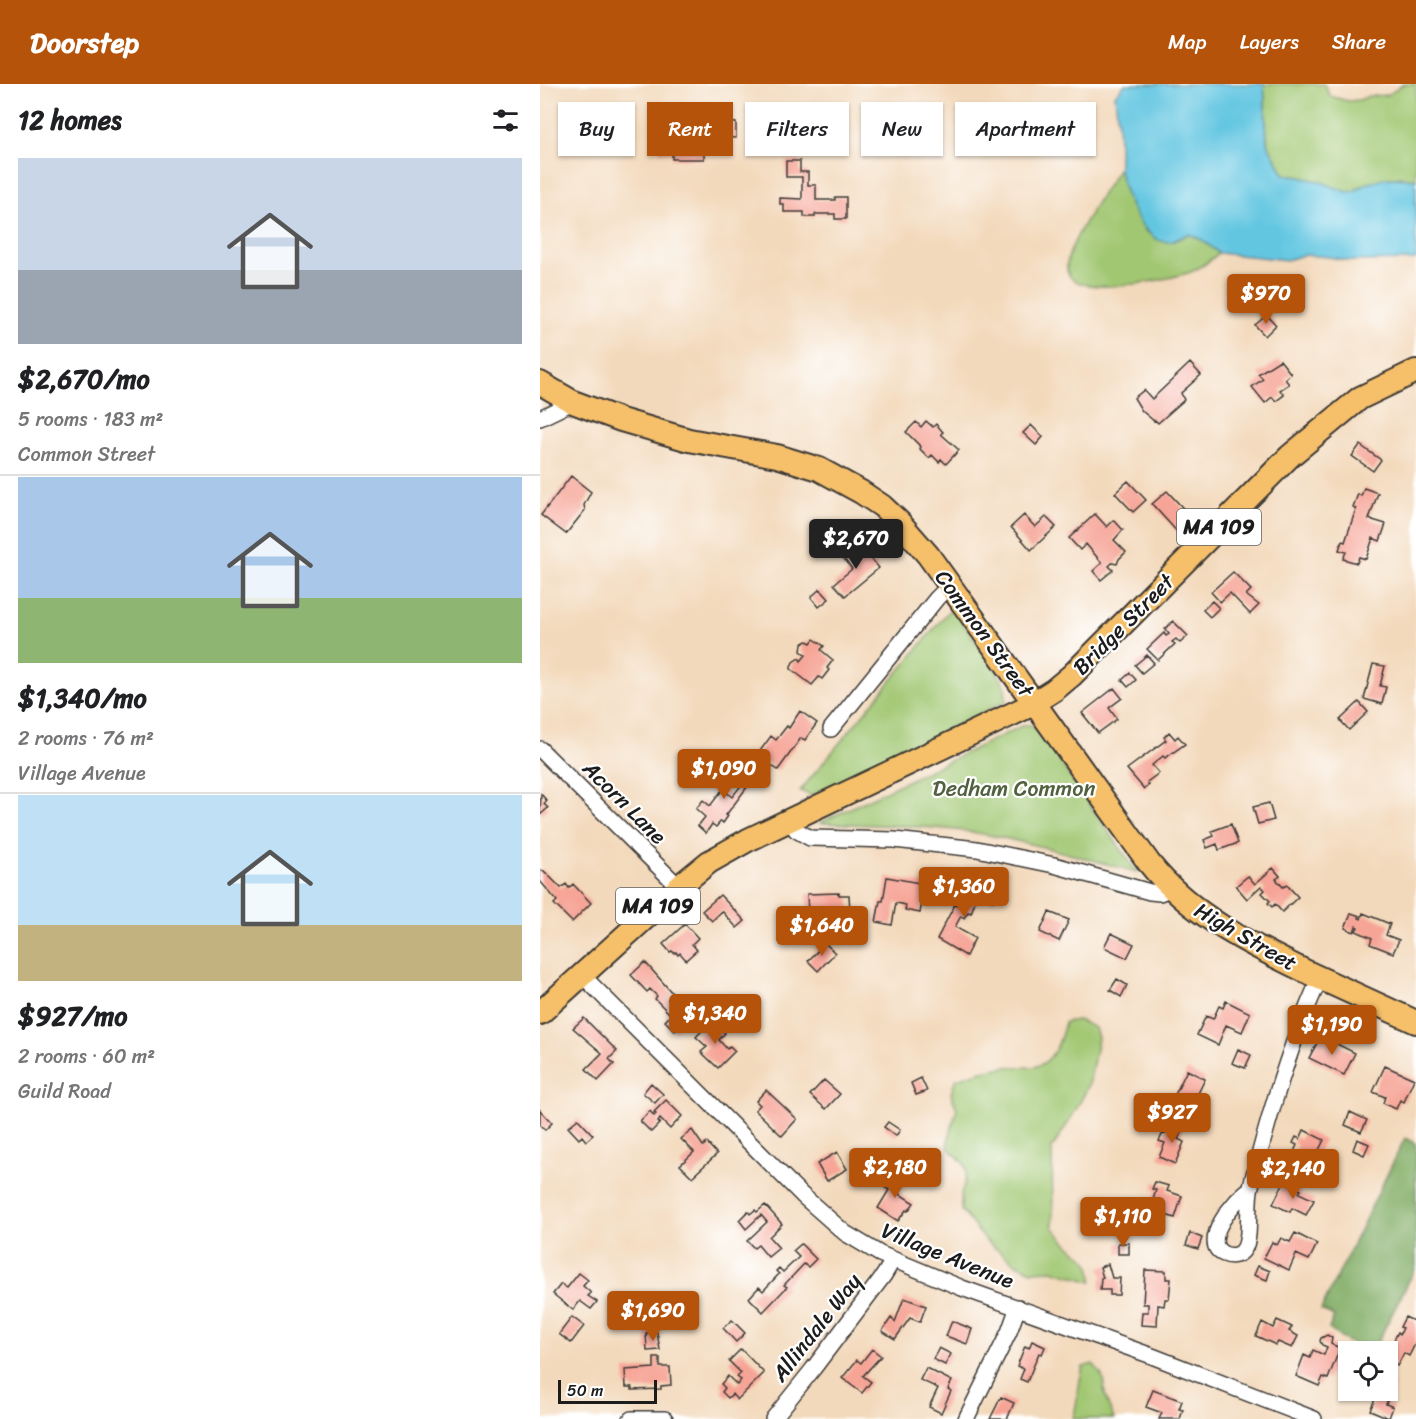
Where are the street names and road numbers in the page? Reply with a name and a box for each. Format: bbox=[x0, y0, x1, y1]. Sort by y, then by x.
road number: MA 109 bbox=[1177, 509, 1261, 545]
street label: Common Street bbox=[925, 561, 1045, 707]
street label: Bridge Street bbox=[1063, 563, 1185, 685]
street label: Acorn Lane bbox=[572, 750, 677, 854]
road number: MA 109 bbox=[616, 888, 700, 924]
street label: High Street bbox=[1187, 891, 1305, 982]
street label: Village Avenue bbox=[875, 1211, 1021, 1300]
street label: Allindale Way bbox=[761, 1264, 872, 1391]

